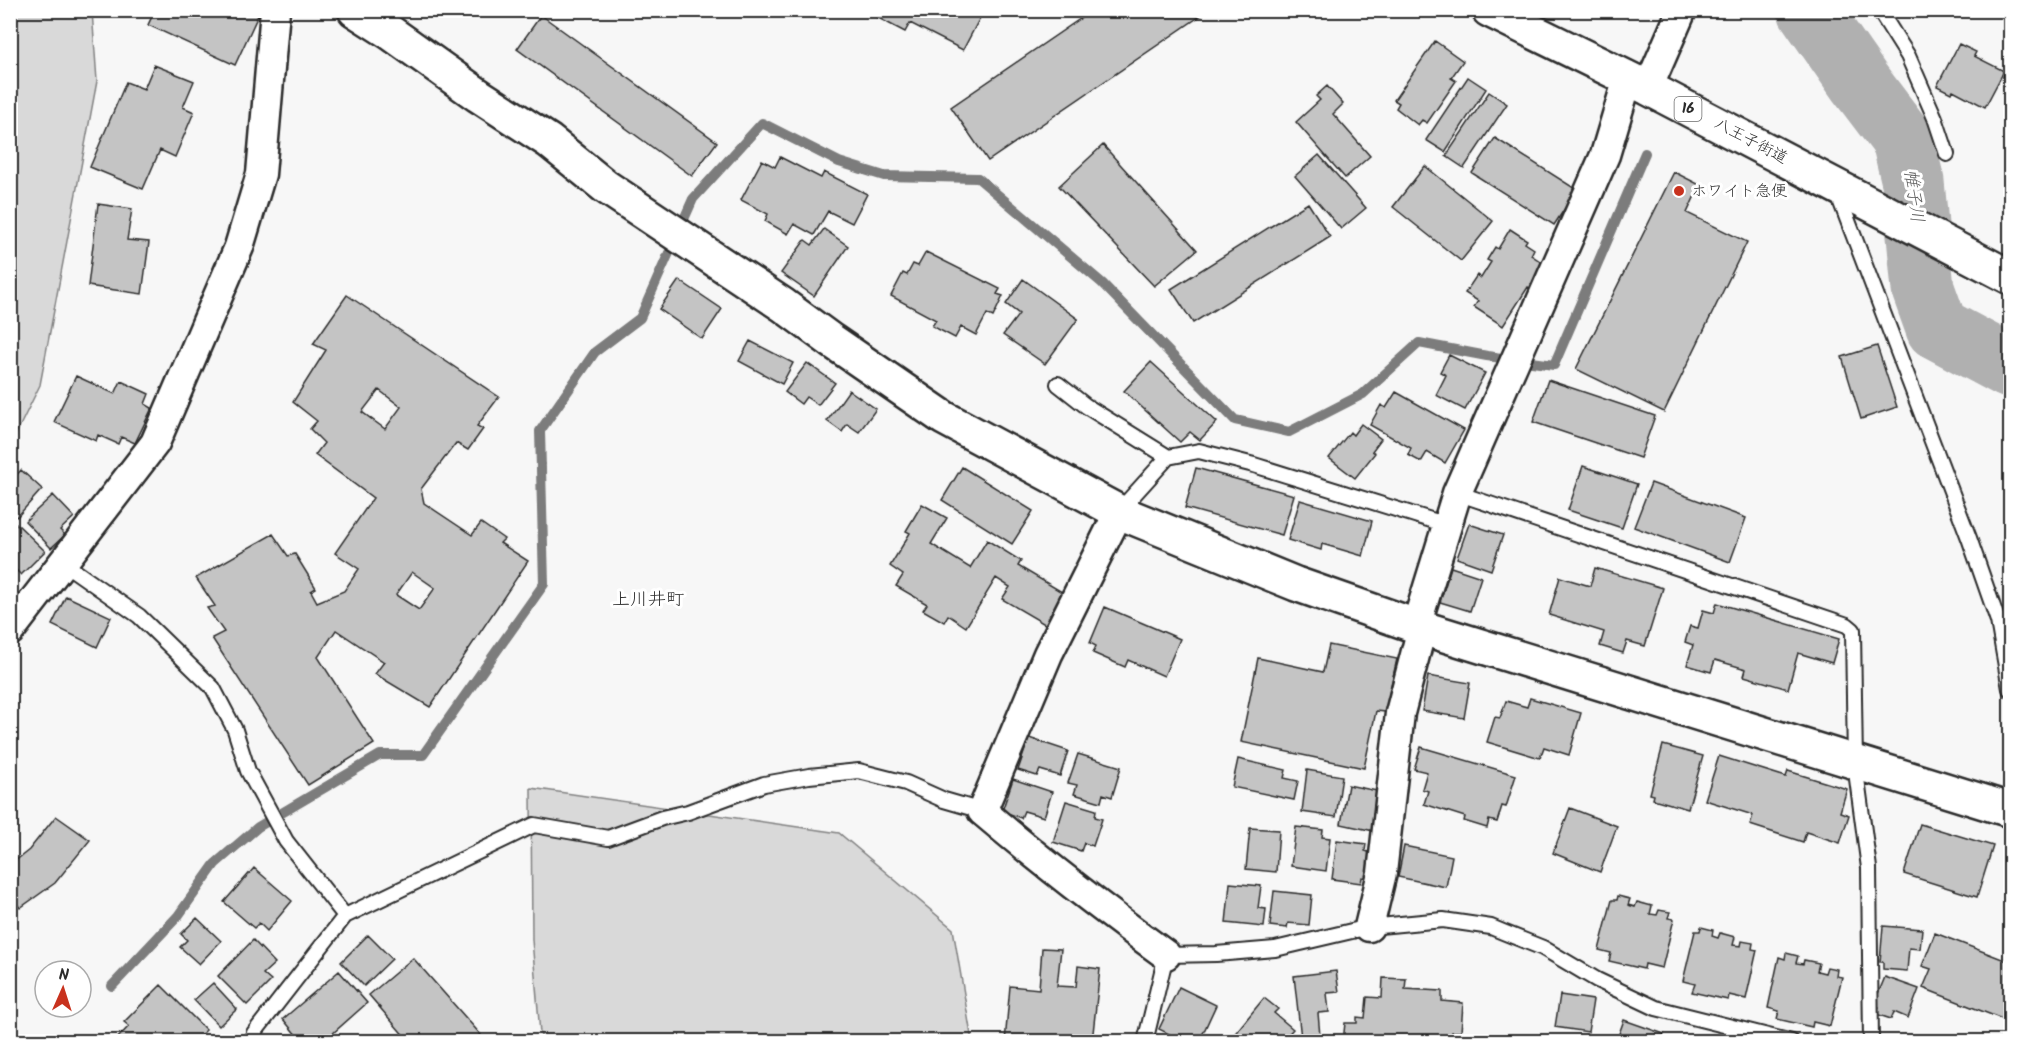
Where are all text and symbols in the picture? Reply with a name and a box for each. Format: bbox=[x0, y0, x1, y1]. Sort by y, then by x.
road number: 16 bbox=[1674, 97, 1702, 121]
street label: 八王子街道 bbox=[1710, 111, 1792, 171]
water label: 帷子川 bbox=[1895, 167, 1931, 225]
place label: ホワイト急便 bbox=[1691, 179, 1787, 204]
marker: ホワイト急便 bbox=[1672, 184, 1686, 198]
district label: 上川井町 bbox=[612, 586, 684, 615]
north arrow bbox=[33, 959, 93, 1019]
text: N bbox=[58, 963, 69, 988]

